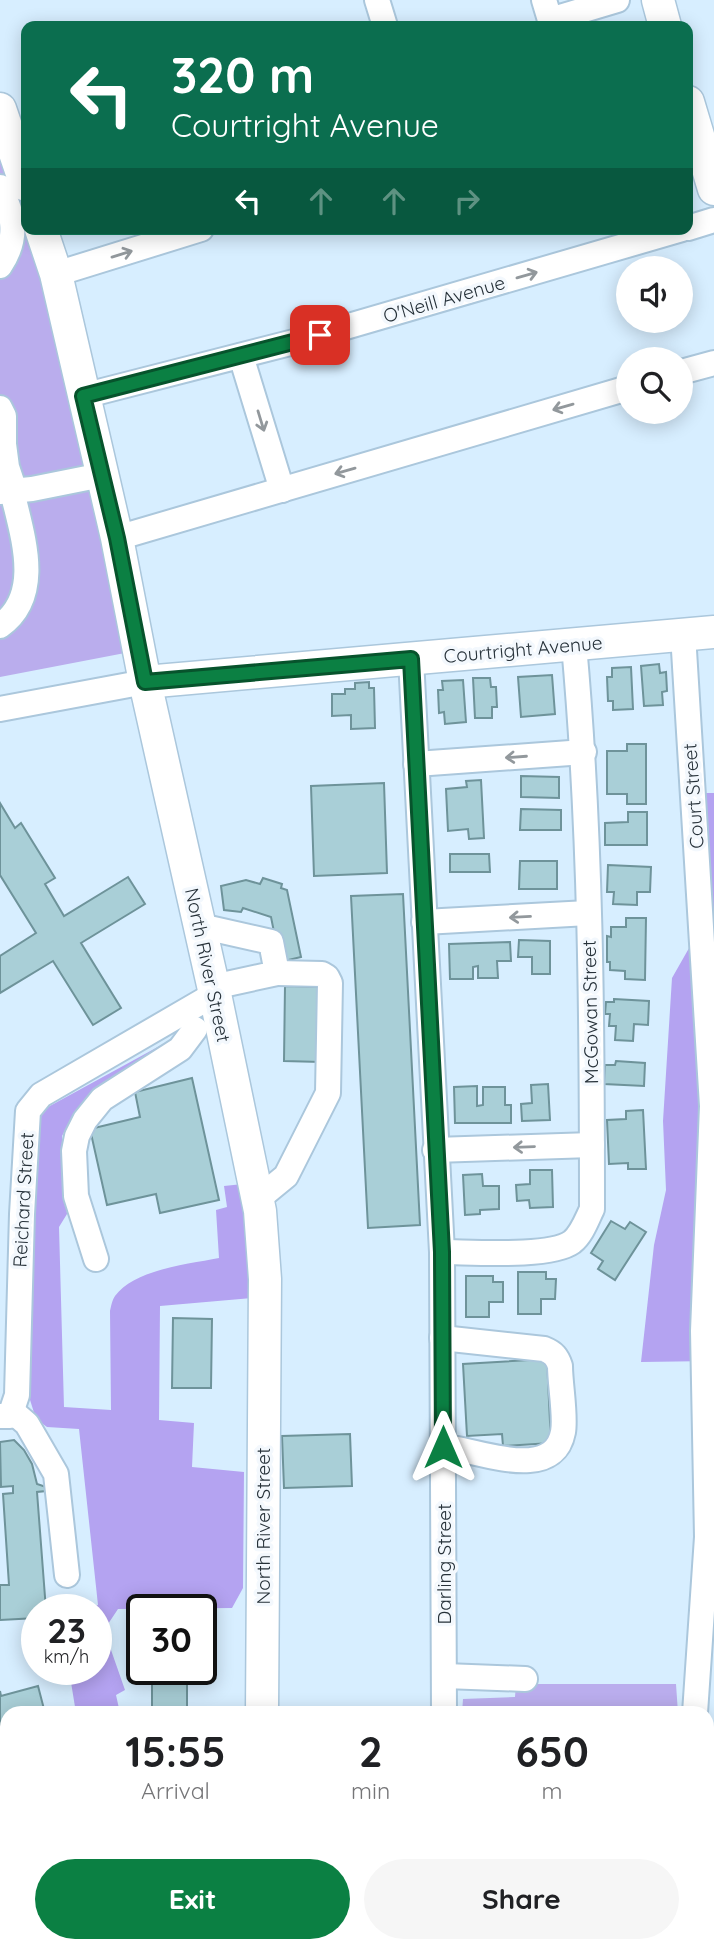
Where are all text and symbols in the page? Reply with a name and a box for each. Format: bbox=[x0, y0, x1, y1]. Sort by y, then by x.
text: 320 m bbox=[171, 44, 314, 105]
icon: left bbox=[56, 49, 147, 140]
text: Courtright Avenue bbox=[171, 105, 439, 145]
icon: left bbox=[229, 182, 267, 220]
icon: ahead bbox=[302, 182, 340, 220]
icon: ahead bbox=[375, 182, 413, 220]
icon: right bbox=[448, 182, 486, 220]
one-way arrow bbox=[110, 247, 132, 259]
map controls bbox=[616, 256, 693, 424]
button: sound bbox=[616, 256, 693, 333]
one-way arrow bbox=[515, 267, 537, 280]
street label: O'Neill Avenue bbox=[380, 270, 508, 328]
pin bbox=[290, 305, 350, 365]
icon: arrive bbox=[301, 316, 339, 354]
button: search bbox=[616, 347, 693, 424]
one-way arrow bbox=[552, 402, 574, 415]
one-way arrow bbox=[255, 410, 268, 432]
one-way arrow bbox=[334, 466, 356, 479]
street label: Courtright Avenue bbox=[443, 630, 603, 668]
street label: Court Street bbox=[677, 743, 709, 849]
one-way arrow bbox=[505, 751, 527, 764]
street label: North River Street bbox=[180, 886, 236, 1044]
one-way arrow bbox=[509, 910, 532, 923]
street label: McGowan Street bbox=[577, 940, 603, 1084]
street label: Reichard Street bbox=[7, 1132, 39, 1268]
one-way arrow bbox=[513, 1141, 536, 1154]
position arrow bbox=[406, 1410, 480, 1484]
street label: North River Street bbox=[251, 1448, 275, 1604]
street label: Darling Street bbox=[432, 1504, 456, 1624]
speed limit sign: 30 bbox=[126, 1594, 217, 1685]
text: 23 bbox=[47, 1608, 86, 1652]
text: km/h bbox=[44, 1645, 89, 1668]
text: 15:55 bbox=[125, 1725, 226, 1778]
text: 2 bbox=[359, 1725, 383, 1778]
text: 650 bbox=[515, 1725, 589, 1778]
text: Arrival bbox=[141, 1776, 210, 1805]
text: min bbox=[351, 1776, 390, 1805]
text: m bbox=[542, 1776, 563, 1805]
button: Exit bbox=[35, 1859, 350, 1939]
button: Share bbox=[364, 1859, 679, 1939]

